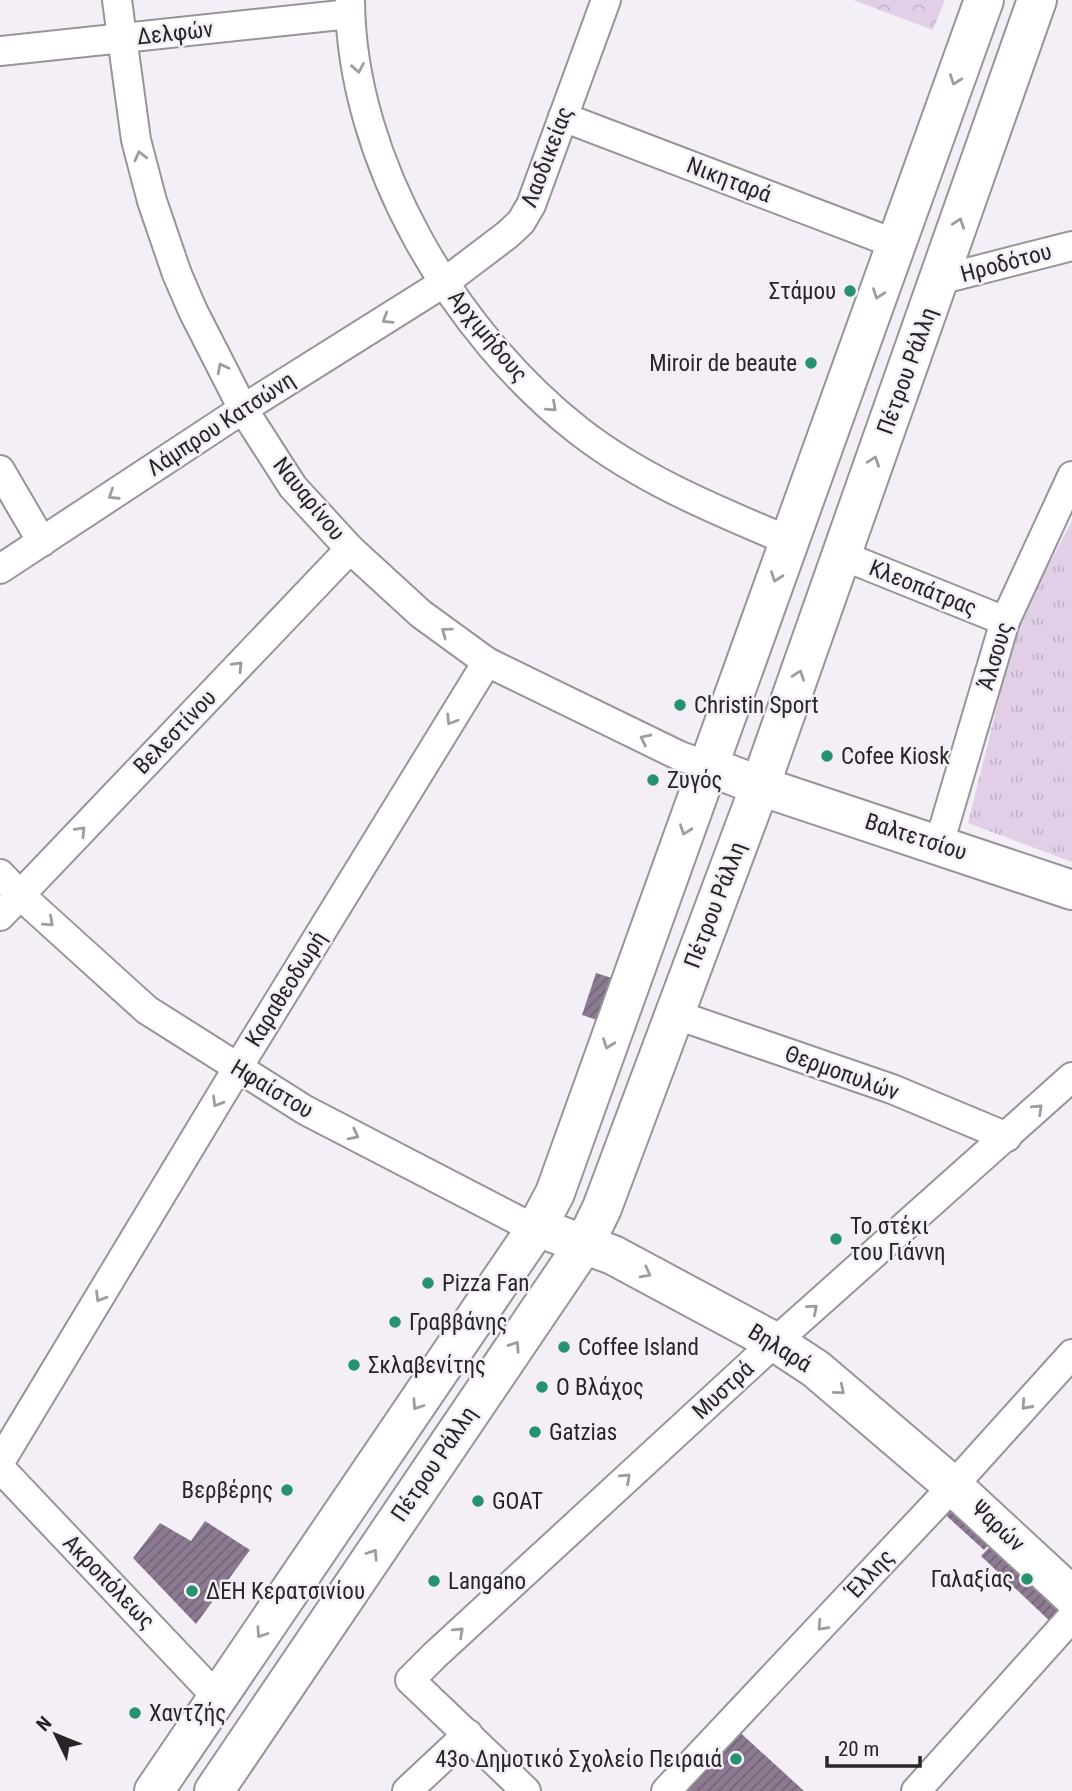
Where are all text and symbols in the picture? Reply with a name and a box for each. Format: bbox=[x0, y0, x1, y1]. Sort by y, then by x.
street label: Δελφών bbox=[136, 16, 215, 50]
one-way arrow bbox=[350, 62, 365, 74]
one-way arrow bbox=[949, 73, 963, 85]
street label: Λαοδικείας bbox=[515, 103, 579, 211]
one-way arrow bbox=[134, 150, 148, 162]
street label: Νικηταρά bbox=[683, 152, 775, 208]
one-way arrow bbox=[951, 218, 965, 230]
street label: Ηροδότου bbox=[958, 238, 1054, 288]
place label: Στάμου bbox=[769, 278, 836, 305]
marker: Στάμου bbox=[842, 283, 858, 299]
street label: Αρχιμήδους bbox=[443, 284, 533, 388]
one-way arrow bbox=[872, 287, 886, 299]
street label: Πέτρου Ράλλη bbox=[872, 304, 942, 438]
one-way arrow bbox=[381, 310, 394, 323]
place label: Miroir de beaute bbox=[649, 350, 797, 377]
marker: Miroir de beaute bbox=[803, 355, 819, 371]
one-way arrow bbox=[216, 362, 230, 375]
street label: Λάμπρου Κατσώνη bbox=[142, 366, 300, 482]
one-way arrow bbox=[544, 399, 557, 411]
street label: Ναυαρίνου bbox=[267, 452, 351, 546]
one-way arrow bbox=[866, 455, 880, 467]
one-way arrow bbox=[108, 487, 121, 499]
street label: Κλεοπάτρας bbox=[865, 554, 981, 622]
one-way arrow bbox=[770, 570, 784, 582]
street label: Άλσους bbox=[972, 619, 1018, 693]
one-way arrow bbox=[441, 628, 453, 640]
one-way arrow bbox=[229, 662, 242, 675]
one-way arrow bbox=[791, 670, 805, 682]
street label: Βελεστίνου bbox=[128, 684, 222, 780]
place label: Christin Sport bbox=[694, 692, 819, 719]
marker: Christin Sport bbox=[672, 697, 688, 713]
one-way arrow bbox=[447, 713, 460, 726]
one-way arrow bbox=[640, 734, 653, 748]
place label: Cofee Kiosk bbox=[841, 743, 950, 770]
marker: Cofee Kiosk bbox=[819, 748, 835, 764]
place label: Ζυγός bbox=[667, 767, 722, 794]
marker: Ζυγός bbox=[645, 772, 661, 788]
street label: Βαλτετσίου bbox=[862, 808, 970, 866]
one-way arrow bbox=[679, 824, 693, 836]
one-way arrow bbox=[72, 826, 85, 839]
street label: Πέτρου Ράλλη bbox=[679, 838, 751, 972]
one-way arrow bbox=[41, 913, 54, 926]
street label: Καραθεοδωρή bbox=[240, 926, 332, 1052]
one-way arrow bbox=[602, 1038, 616, 1050]
street label: Θερμοπυλών bbox=[781, 1040, 903, 1106]
street label: Ηφαίστου bbox=[226, 1054, 318, 1124]
one-way arrow bbox=[212, 1094, 225, 1107]
one-way arrow bbox=[1030, 1104, 1043, 1117]
one-way arrow bbox=[347, 1126, 359, 1140]
place label: Το στέκι του Γιάννη bbox=[850, 1213, 946, 1266]
marker: Το στέκι του Γιάννη bbox=[828, 1231, 844, 1247]
one-way arrow bbox=[639, 1264, 651, 1278]
place label: Pizza Fan bbox=[442, 1270, 529, 1297]
marker: Pizza Fan bbox=[420, 1275, 436, 1291]
one-way arrow bbox=[95, 1289, 108, 1302]
one-way arrow bbox=[805, 1305, 818, 1317]
place label: Γραββάνης bbox=[409, 1309, 507, 1336]
marker: Γραββάνης bbox=[387, 1314, 403, 1330]
street label: Βηλαρά bbox=[743, 1318, 817, 1378]
place label: Coffee Island bbox=[578, 1334, 699, 1361]
marker: Coffee Island bbox=[556, 1339, 572, 1355]
one-way arrow bbox=[507, 1341, 519, 1354]
place label: Σκλαβενίτης bbox=[368, 1352, 486, 1379]
street label: Μυστρά bbox=[687, 1355, 759, 1425]
marker: Σκλαβενίτης bbox=[346, 1357, 362, 1373]
place label: Ο Βλάχος bbox=[556, 1374, 644, 1401]
marker: Ο Βλάχος bbox=[534, 1379, 550, 1395]
one-way arrow bbox=[832, 1382, 845, 1394]
one-way arrow bbox=[413, 1397, 425, 1410]
one-way arrow bbox=[1022, 1397, 1034, 1410]
street label: Πέτρου Ράλλη bbox=[386, 1401, 482, 1527]
place label: Gatzias bbox=[549, 1419, 617, 1446]
marker: Gatzias bbox=[527, 1424, 543, 1440]
one-way arrow bbox=[618, 1474, 631, 1487]
place label: Βερβέρης bbox=[182, 1477, 273, 1504]
marker: Βερβέρης bbox=[279, 1482, 295, 1498]
place label: GOAT bbox=[492, 1488, 543, 1515]
marker: GOAT bbox=[470, 1493, 486, 1509]
street label: Ψαρών bbox=[966, 1495, 1030, 1557]
street label: Ακροπόλεως bbox=[57, 1529, 161, 1635]
street label: Έλλης bbox=[840, 1544, 899, 1605]
one-way arrow bbox=[365, 1549, 378, 1562]
place label: Γαλαξίας bbox=[931, 1566, 1013, 1593]
place label: Langano bbox=[448, 1568, 526, 1595]
marker: Γαλαξίας bbox=[1019, 1571, 1035, 1587]
marker: Langano bbox=[426, 1573, 442, 1589]
place label: ΔΕΗ Κερατσινίου bbox=[206, 1578, 365, 1605]
marker: ΔΕΗ Κερατσινίου bbox=[184, 1583, 200, 1599]
one-way arrow bbox=[817, 1617, 830, 1630]
one-way arrow bbox=[257, 1625, 269, 1638]
one-way arrow bbox=[451, 1628, 464, 1641]
north arrow bbox=[21, 1700, 91, 1770]
place label: Χαντζής bbox=[149, 1700, 226, 1727]
marker: Χαντζής bbox=[127, 1705, 143, 1721]
text: N bbox=[32, 1712, 56, 1736]
scale bar bbox=[827, 1724, 920, 1768]
text: 20 m bbox=[838, 1737, 879, 1761]
place label: 43ο Δημοτικό Σχολείο Πειραιά bbox=[435, 1746, 722, 1773]
marker: 43ο Δημοτικό Σχολείο Πειραιά bbox=[728, 1751, 744, 1767]

